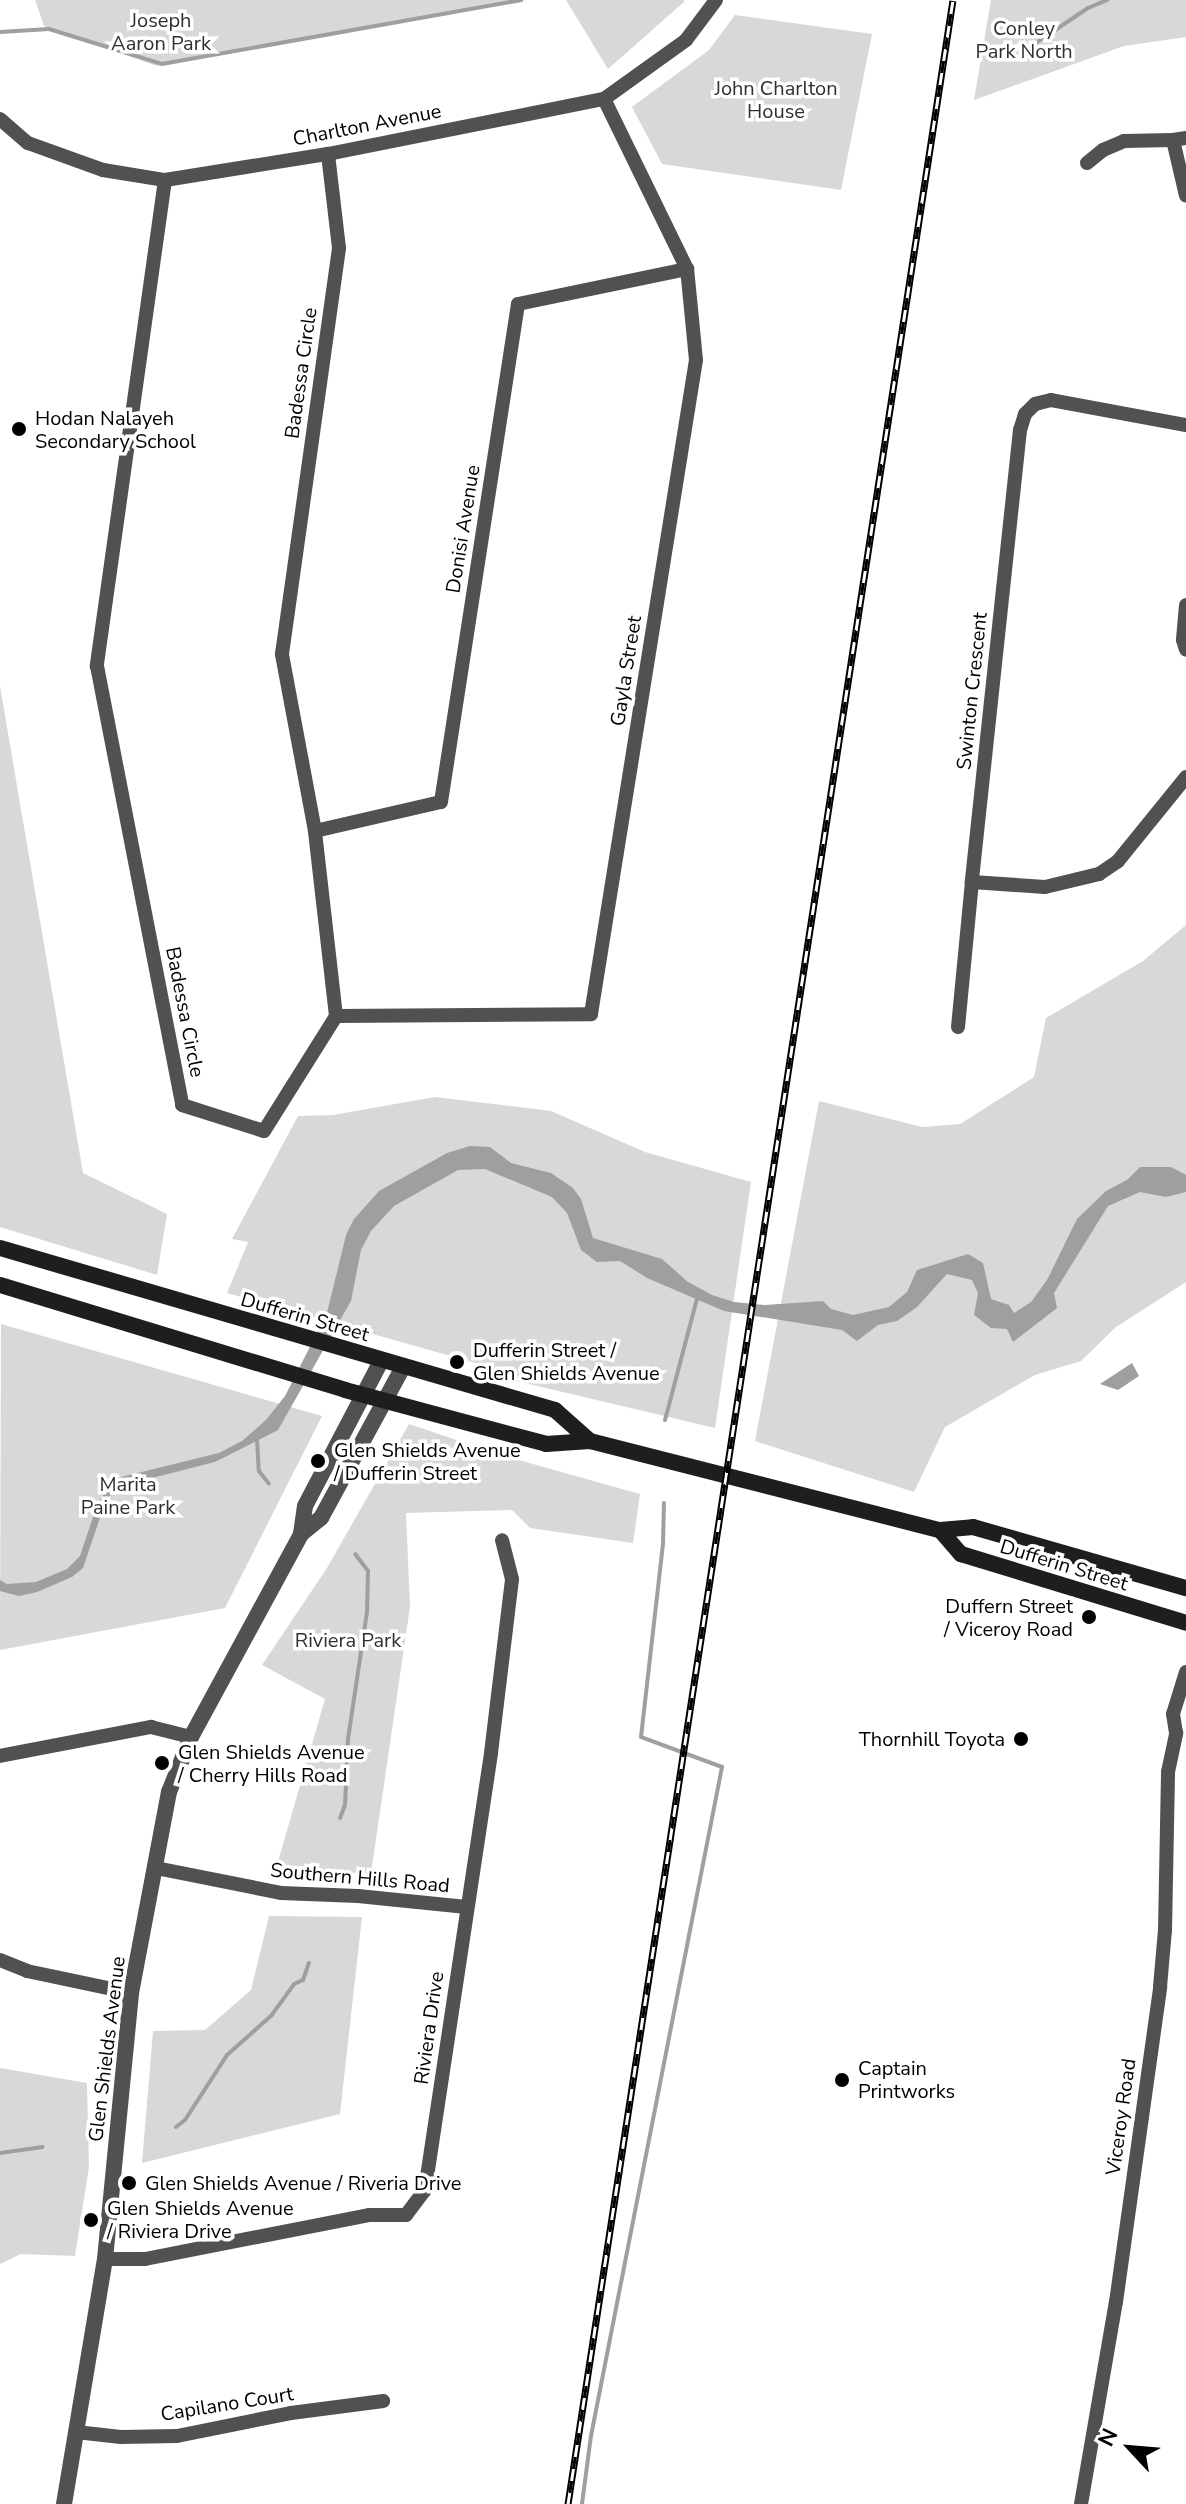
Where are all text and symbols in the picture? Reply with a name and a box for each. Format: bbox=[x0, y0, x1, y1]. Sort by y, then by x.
park label: Joseph Aaron Park bbox=[111, 8, 211, 55]
park label: Conley Park North bbox=[975, 17, 1073, 64]
park label: John Charlton House bbox=[714, 77, 838, 124]
street label: Charlton Avenue bbox=[291, 99, 443, 151]
street label: Badessa Circle bbox=[280, 306, 322, 440]
place label: Hodan Nalayeh Secondary School bbox=[35, 406, 196, 453]
marker: Hodan Nalayeh Secondary School bbox=[10, 420, 28, 438]
street label: Donisi Avenue bbox=[441, 463, 485, 595]
street label: Swinton Crescent bbox=[952, 611, 992, 771]
street label: Gayla Street bbox=[605, 614, 647, 728]
street label: Badessa Circle bbox=[161, 945, 209, 1079]
street label: Dufferin Street bbox=[238, 1287, 372, 1347]
place label: Dufferin Street / Glen Shields Avenue bbox=[473, 1338, 660, 1385]
marker: Dufferin Street / Glen Shields Avenue bbox=[448, 1353, 466, 1371]
place label: Glen Shields Avenue / Dufferin Street bbox=[334, 1438, 521, 1485]
marker: Glen Shields Avenue / Dufferin Street bbox=[309, 1452, 327, 1470]
park label: Marita Paine Park bbox=[81, 1472, 175, 1519]
street label: Dufferin Street bbox=[997, 1534, 1131, 1596]
place label: Duffern Street / Viceroy Road bbox=[944, 1594, 1073, 1641]
marker: Duffern Street / Viceroy Road bbox=[1080, 1608, 1098, 1626]
park label: Riviera Park bbox=[295, 1628, 401, 1652]
place label: Thornhill Toyota bbox=[859, 1727, 1005, 1751]
marker: Thornhill Toyota bbox=[1012, 1730, 1030, 1748]
place label: Glen Shields Avenue / Cherry Hills Road bbox=[178, 1740, 365, 1787]
marker: Glen Shields Avenue / Cherry Hills Road bbox=[153, 1754, 171, 1772]
street label: Southern Hills Road bbox=[269, 1858, 451, 1898]
street label: Glen Shields Avenue bbox=[84, 1955, 130, 2143]
street label: Riviera Drive bbox=[409, 1970, 449, 2086]
place label: Captain Printworks bbox=[858, 2056, 955, 2103]
street label: Viceroy Road bbox=[1101, 2057, 1141, 2177]
marker: Captain Printworks bbox=[833, 2071, 851, 2089]
place label: Glen Shields Avenue / Riveria Drive bbox=[145, 2171, 461, 2195]
marker: Glen Shields Avenue / Riveria Drive bbox=[120, 2174, 138, 2192]
place label: Glen Shields Avenue / Riviera Drive bbox=[107, 2196, 294, 2243]
marker: Glen Shields Avenue / Riviera Drive bbox=[82, 2211, 100, 2229]
street label: Capilano Court bbox=[159, 2382, 295, 2426]
north arrow bbox=[1090, 2408, 1170, 2488]
text: N bbox=[1091, 2424, 1126, 2451]

